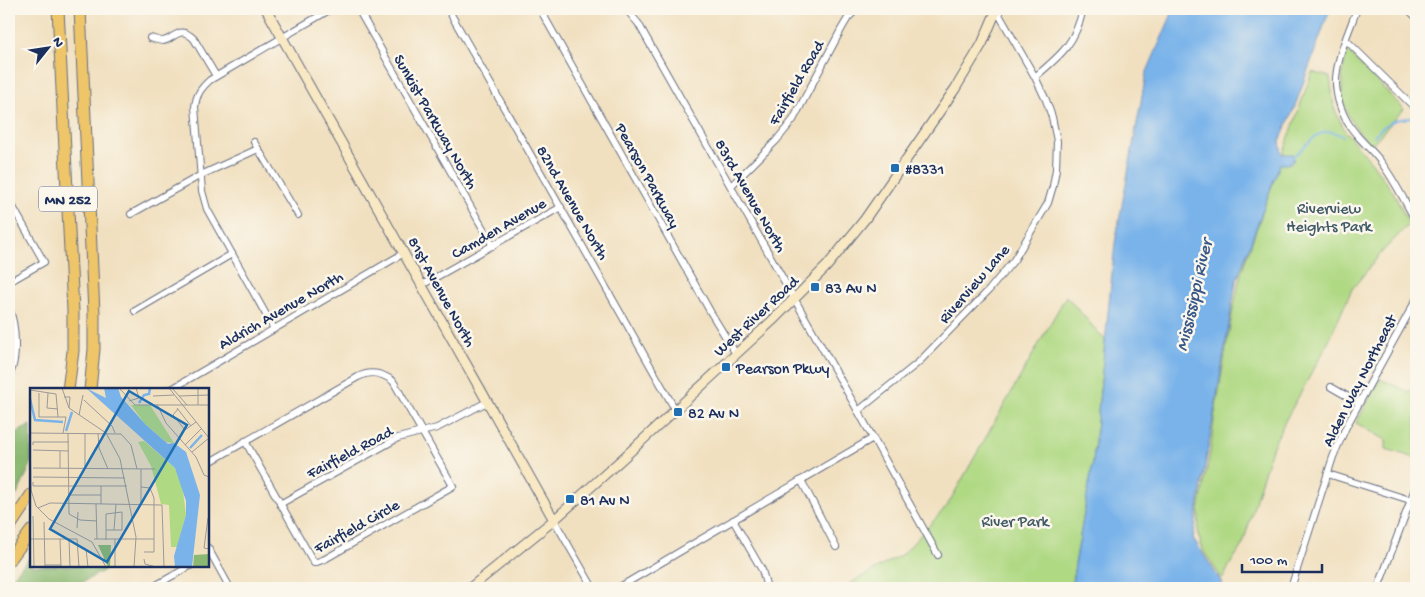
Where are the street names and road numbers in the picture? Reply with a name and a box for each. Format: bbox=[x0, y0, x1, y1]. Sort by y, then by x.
street label: Fairfield Road bbox=[766, 37, 831, 130]
street label: Sunkist Parkway North bbox=[388, 52, 480, 194]
street label: Pearson Parkway bbox=[609, 120, 683, 233]
street label: 83rd Avenue North bbox=[709, 137, 789, 257]
street label: 82nd Avenue North bbox=[531, 143, 612, 265]
road number: MN 252 bbox=[39, 186, 97, 212]
street label: Camden Avenue bbox=[449, 195, 551, 265]
street label: 81st Avenue North bbox=[402, 234, 478, 351]
street label: Riverview Lane bbox=[936, 241, 1016, 329]
street label: Aldrich Avenue North bbox=[216, 268, 348, 355]
street label: West River Road bbox=[711, 272, 805, 362]
street label: Alden Way Northeast bbox=[1320, 311, 1403, 451]
street label: Fairfield Road bbox=[304, 423, 398, 485]
street label: Fairfield Circle bbox=[311, 496, 404, 560]

